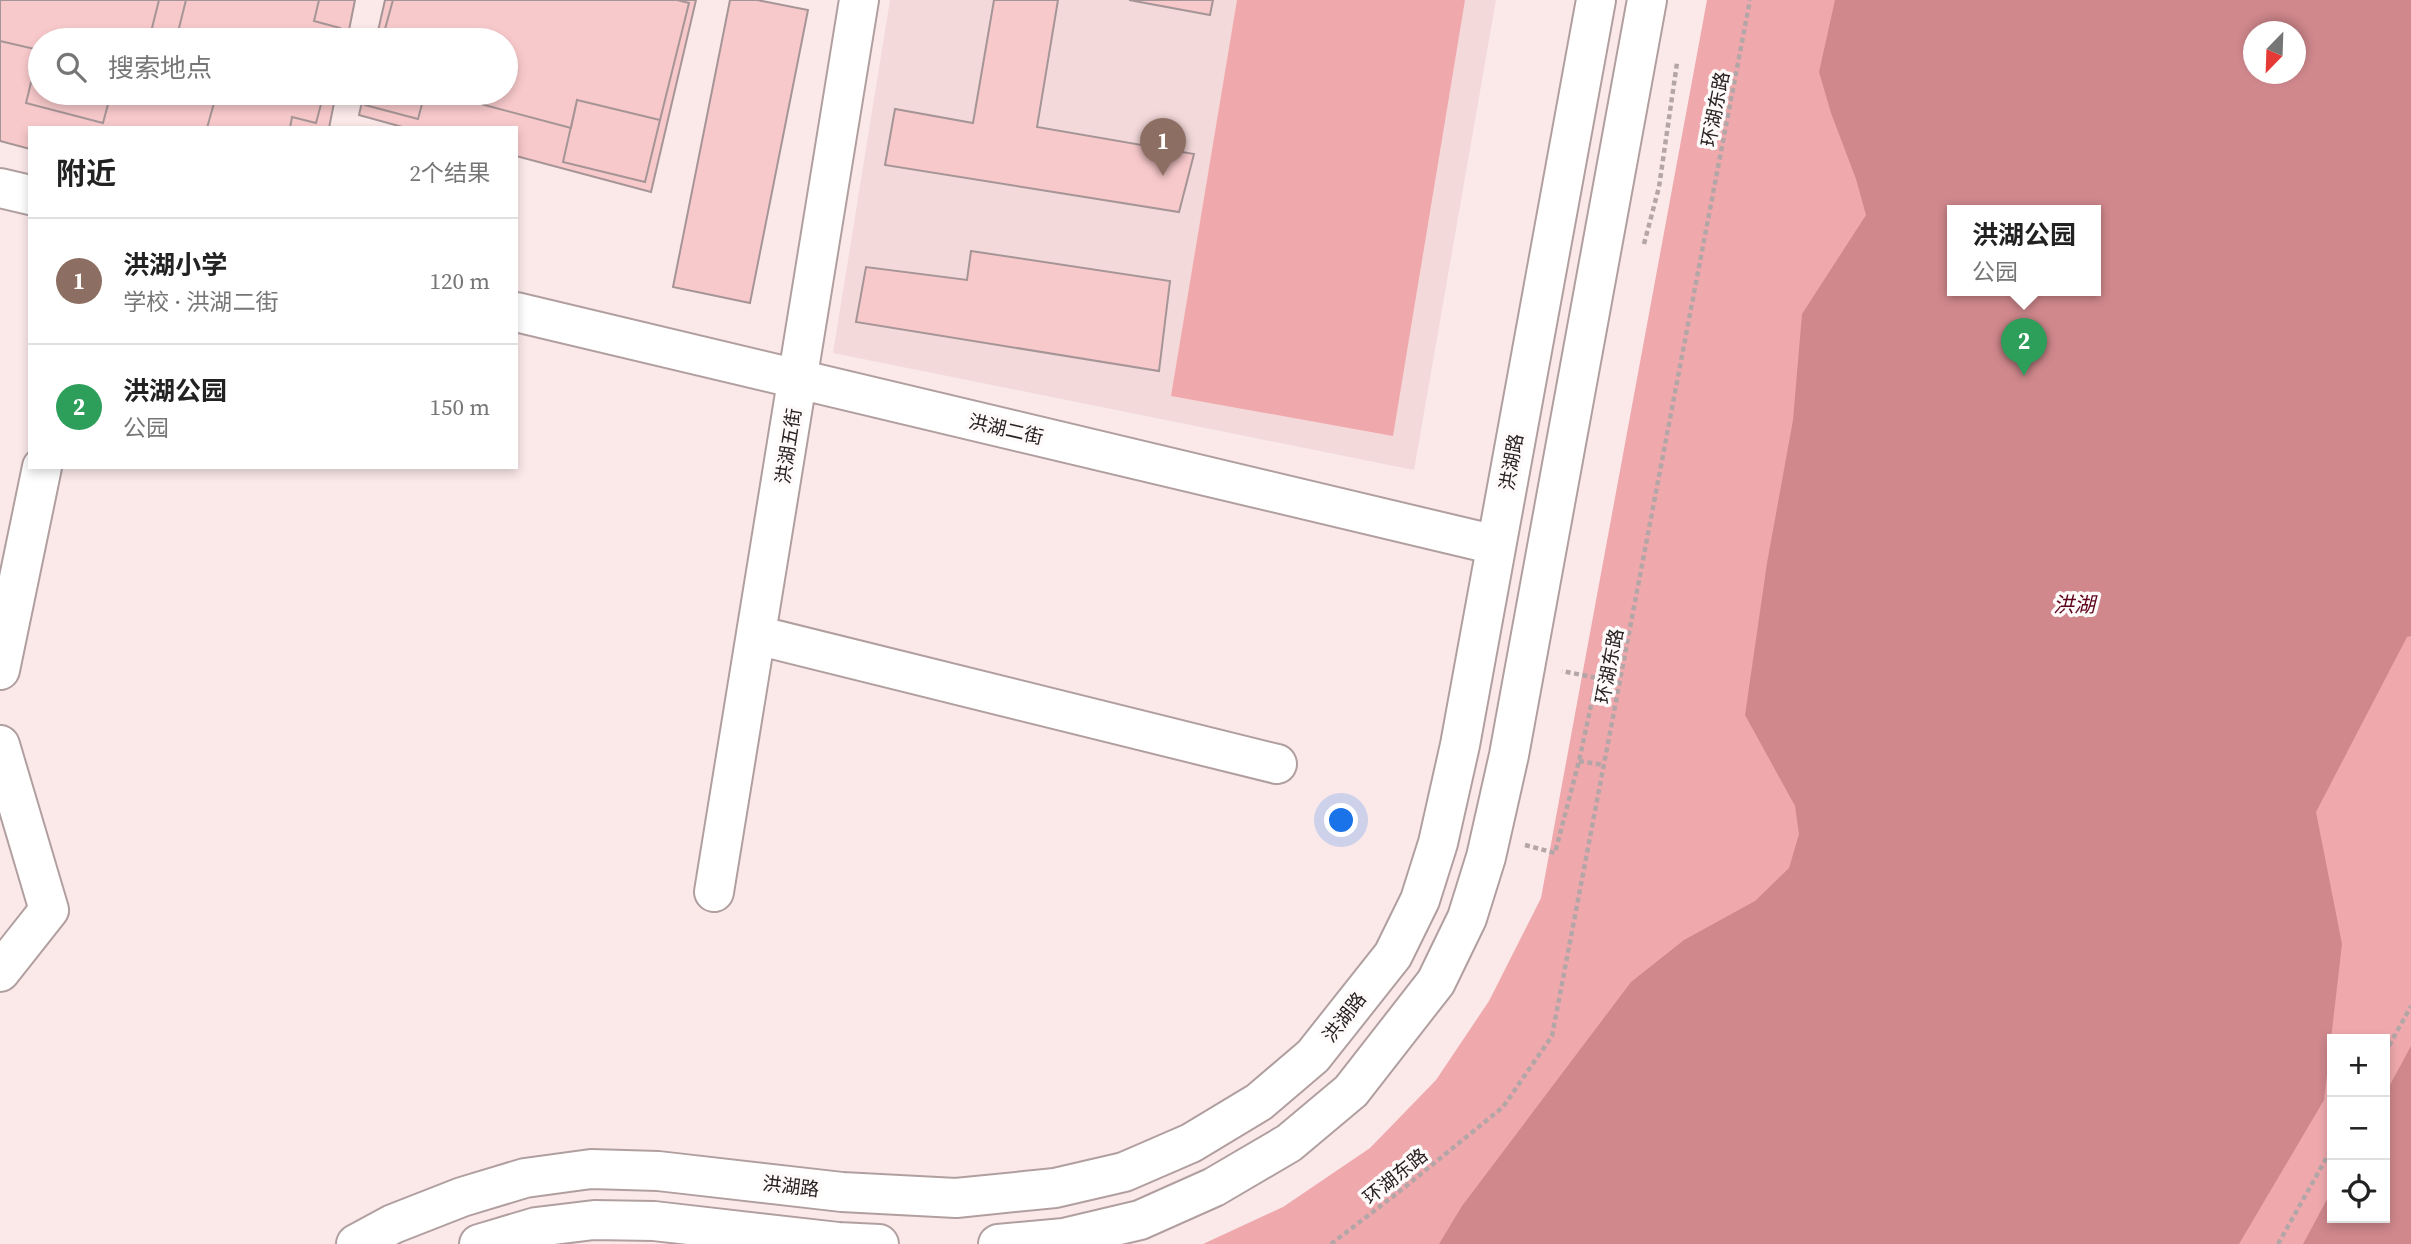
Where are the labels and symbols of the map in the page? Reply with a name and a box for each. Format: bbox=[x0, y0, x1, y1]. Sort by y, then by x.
north arrow bbox=[2243, 21, 2306, 84]
street label: 环湖东路 bbox=[1695, 69, 1735, 149]
pin: 1 bbox=[1140, 118, 1186, 176]
pin: 2 bbox=[2001, 318, 2047, 376]
street label: 洪湖五街 bbox=[769, 406, 807, 486]
street label: 洪湖二街 bbox=[966, 408, 1046, 450]
street label: 洪湖路 bbox=[1493, 432, 1529, 492]
water label: 洪湖 bbox=[2053, 590, 2098, 619]
street label: 环湖东路 bbox=[1589, 626, 1629, 706]
your location bbox=[1324, 803, 1358, 837]
street label: 洪湖路 bbox=[1316, 987, 1372, 1047]
street label: 环湖东路 bbox=[1357, 1142, 1433, 1210]
street label: 洪湖路 bbox=[761, 1170, 821, 1202]

